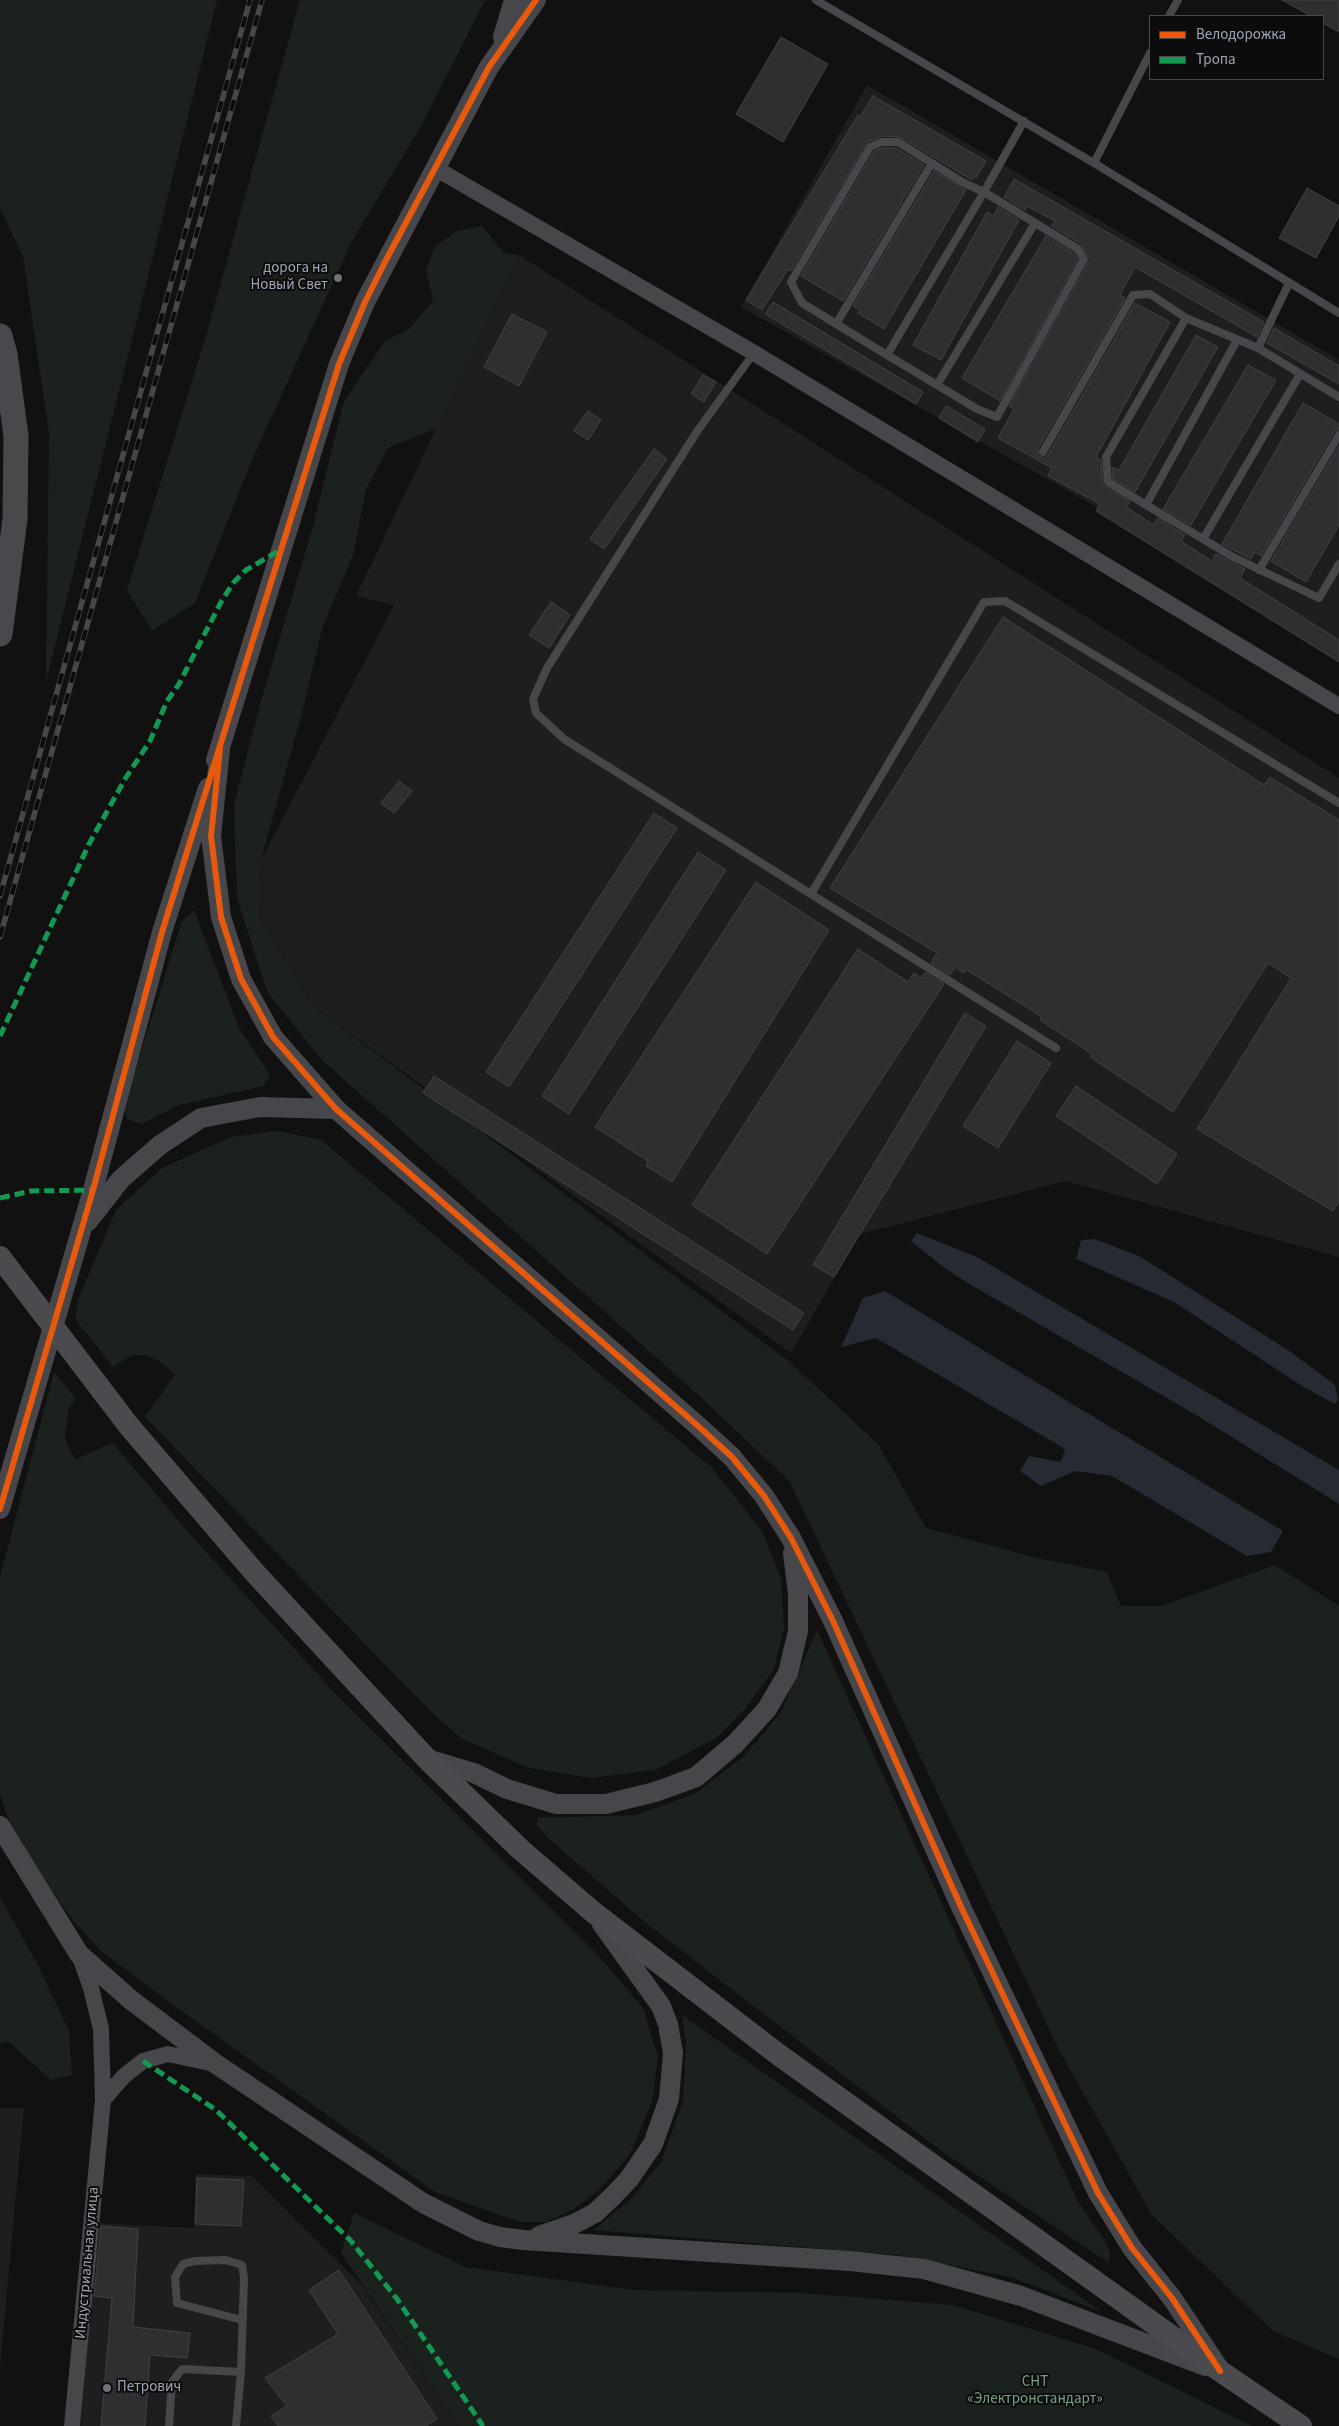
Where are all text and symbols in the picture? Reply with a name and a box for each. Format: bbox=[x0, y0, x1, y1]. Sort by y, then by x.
legend bbox=[1149, 15, 1324, 80]
text: Велодорожка bbox=[1196, 24, 1286, 45]
text: Тропа bbox=[1196, 49, 1236, 70]
place label: дорога на Новый Свет bbox=[251, 260, 328, 295]
marker: дорога на Новый Свет bbox=[332, 272, 344, 284]
street label: Индустриальная улица bbox=[72, 2186, 104, 2340]
park label: СНТ «Электронстандарт» bbox=[967, 2374, 1103, 2409]
place label: Петрович bbox=[117, 2379, 181, 2397]
marker: Петрович bbox=[101, 2382, 113, 2394]

